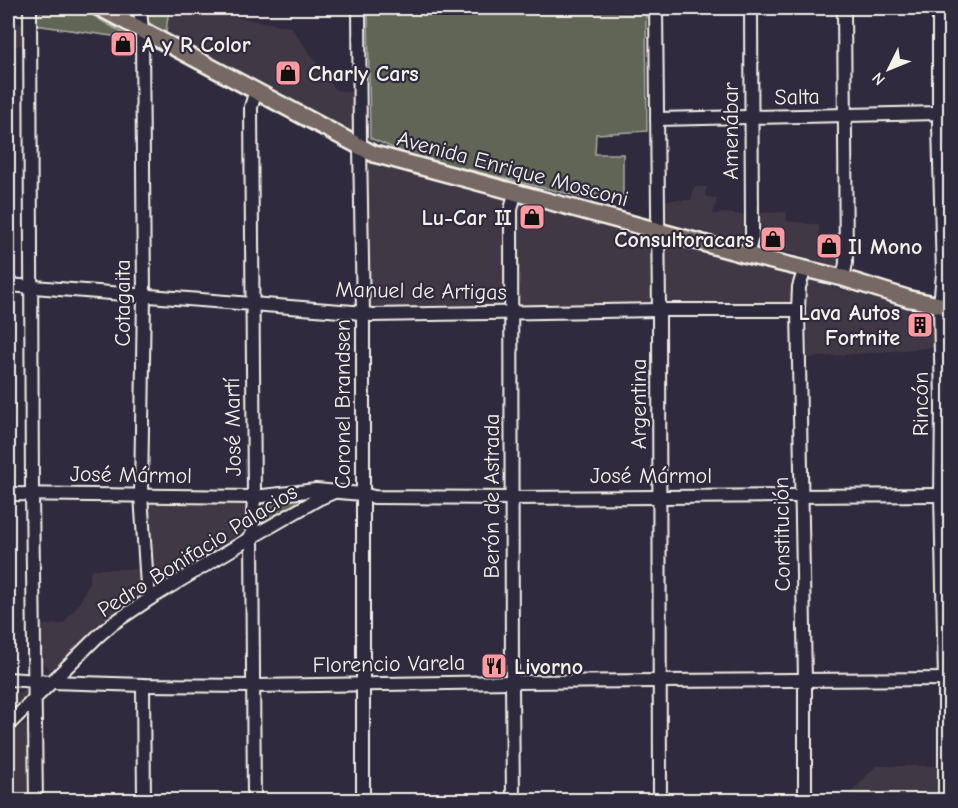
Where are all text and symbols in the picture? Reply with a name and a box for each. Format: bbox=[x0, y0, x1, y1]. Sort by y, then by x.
shop icon: A y R Color bbox=[108, 29, 138, 59]
place label: A y R Color bbox=[142, 32, 251, 58]
north arrow bbox=[859, 39, 919, 99]
shop icon: Charly Cars bbox=[273, 58, 303, 88]
place label: Charly Cars bbox=[308, 61, 419, 87]
text: N bbox=[869, 69, 889, 89]
street label: Amenábar bbox=[718, 82, 744, 180]
street label: Salta bbox=[774, 84, 820, 110]
street label: Avenida Enrique Mosconi bbox=[394, 126, 631, 212]
shop icon: Lu-Car II bbox=[517, 202, 547, 232]
place label: Lu-Car II bbox=[421, 205, 512, 231]
shop icon: Consultoracars bbox=[758, 224, 788, 254]
place label: Consultoracars bbox=[614, 227, 754, 253]
shop icon: Il Mono bbox=[814, 231, 844, 261]
place label: Il Mono bbox=[848, 234, 922, 260]
street label: Cotagaita bbox=[110, 260, 136, 346]
street label: Manuel de Artigas bbox=[335, 277, 507, 305]
place label: Lava Autos Fortnite bbox=[799, 300, 900, 351]
building icon: Lava Autos Fortnite bbox=[905, 310, 935, 340]
street label: Coronel Brandsen bbox=[330, 319, 356, 489]
street label: Argentina bbox=[626, 359, 652, 449]
street label: Rincón bbox=[908, 372, 934, 436]
street label: José Martí bbox=[219, 376, 247, 477]
street label: Berón de Astrada bbox=[479, 414, 505, 578]
street label: José Mármol bbox=[70, 461, 192, 489]
street label: José Mármol bbox=[590, 463, 712, 489]
street label: Constitución bbox=[768, 476, 796, 592]
street label: Pedro Bonifacio Palacios bbox=[93, 479, 302, 623]
street label: Florencio Varela bbox=[312, 650, 466, 678]
restaurant icon: Livorno bbox=[479, 651, 509, 681]
place label: Livorno bbox=[514, 654, 583, 680]

